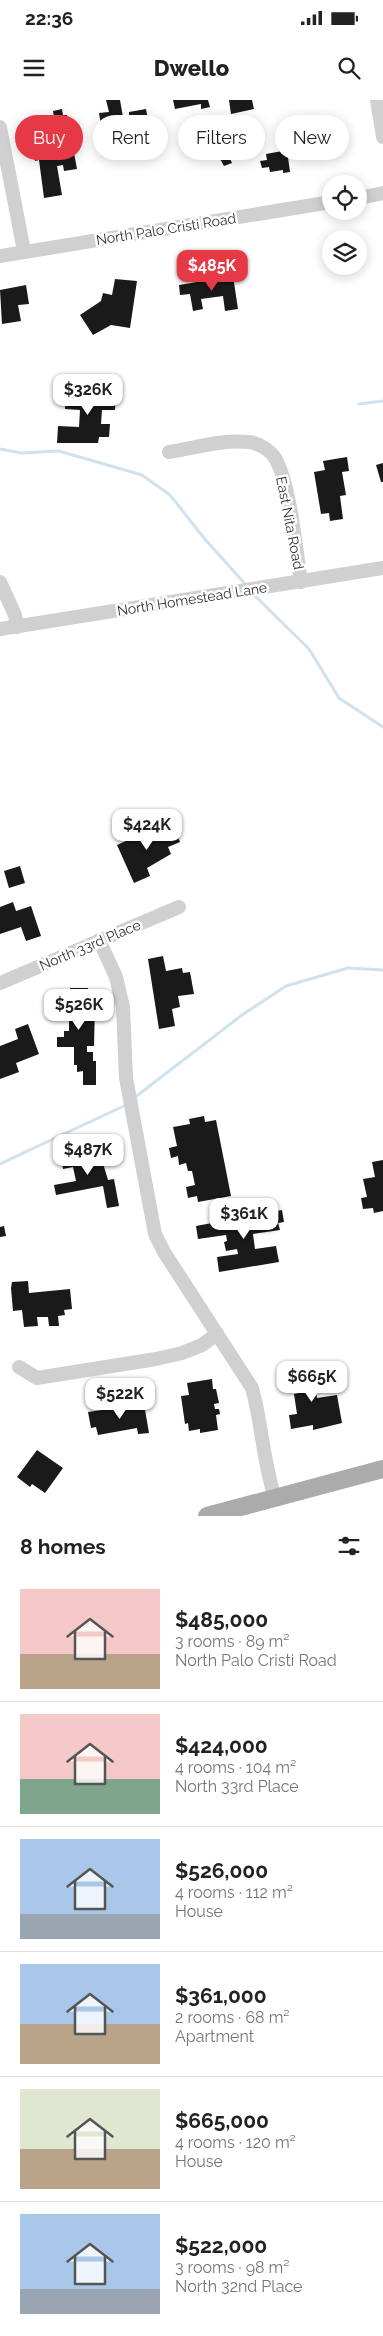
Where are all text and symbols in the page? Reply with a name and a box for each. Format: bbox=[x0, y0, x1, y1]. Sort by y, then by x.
text: 22:36 bbox=[25, 7, 73, 29]
icon: menu bbox=[20, 54, 48, 82]
icon: search bbox=[335, 54, 363, 82]
text: Dwello bbox=[154, 55, 229, 81]
chip: Buy bbox=[15, 115, 83, 160]
chip: Rent bbox=[93, 115, 168, 160]
chip: Filters bbox=[178, 115, 265, 160]
chip: New bbox=[275, 115, 349, 160]
map controls bbox=[322, 175, 367, 275]
button: locate bbox=[322, 175, 367, 220]
street label: North Palo Cristi Road bbox=[95, 210, 237, 248]
button: layers bbox=[322, 230, 367, 275]
pin: $485K bbox=[177, 250, 247, 292]
text: $485K bbox=[188, 256, 236, 275]
pin: $326K bbox=[53, 374, 123, 416]
text: $326K bbox=[64, 380, 112, 399]
street label: East Nita Road bbox=[273, 475, 307, 571]
street label: North Homestead Lane bbox=[116, 579, 268, 619]
pin: $424K bbox=[112, 808, 182, 851]
text: $424K bbox=[123, 815, 171, 834]
street label: North 33rd Place bbox=[37, 916, 143, 974]
pin: $526K bbox=[44, 988, 114, 1031]
text: $526K bbox=[55, 995, 103, 1014]
pin: $487K bbox=[53, 1134, 123, 1176]
text: $487K bbox=[64, 1140, 112, 1159]
pin: $361K bbox=[209, 1198, 279, 1240]
text: $361K bbox=[220, 1204, 268, 1223]
pin: $665K bbox=[277, 1360, 347, 1403]
text: $665K bbox=[287, 1367, 337, 1386]
pin: $522K bbox=[85, 1378, 155, 1420]
text: $522K bbox=[96, 1384, 144, 1403]
icon: filters bbox=[335, 1532, 363, 1560]
text: 8 homes bbox=[20, 1534, 106, 1559]
text: $485,000 bbox=[175, 1607, 268, 1632]
icon: home bbox=[60, 1609, 120, 1669]
text: 3 rooms · 89 m² bbox=[175, 1632, 290, 1651]
text: North Palo Cristi Road bbox=[175, 1651, 337, 1670]
text: $424,000 bbox=[175, 1733, 268, 1758]
icon: home bbox=[60, 1734, 120, 1794]
text: 4 rooms · 104 m² bbox=[175, 1758, 296, 1777]
text: North 33rd Place bbox=[175, 1777, 299, 1796]
text: $526,000 bbox=[175, 1858, 268, 1883]
icon: home bbox=[60, 1859, 120, 1919]
text: 4 rooms · 112 m² bbox=[175, 1883, 293, 1902]
text: House bbox=[175, 1902, 223, 1921]
text: $361,000 bbox=[175, 1983, 267, 2008]
icon: home bbox=[60, 1984, 120, 2044]
text: 2 rooms · 68 m² bbox=[175, 2008, 290, 2027]
text: Apartment bbox=[175, 2027, 254, 2046]
text: $665,000 bbox=[175, 2108, 269, 2133]
icon: home bbox=[60, 2109, 120, 2169]
text: 4 rooms · 120 m² bbox=[175, 2133, 296, 2152]
text: House bbox=[175, 2152, 223, 2171]
text: $522,000 bbox=[175, 2233, 267, 2258]
icon: home bbox=[60, 2234, 120, 2294]
text: 3 rooms · 98 m² bbox=[175, 2258, 290, 2277]
text: North 32nd Place bbox=[175, 2277, 302, 2296]

